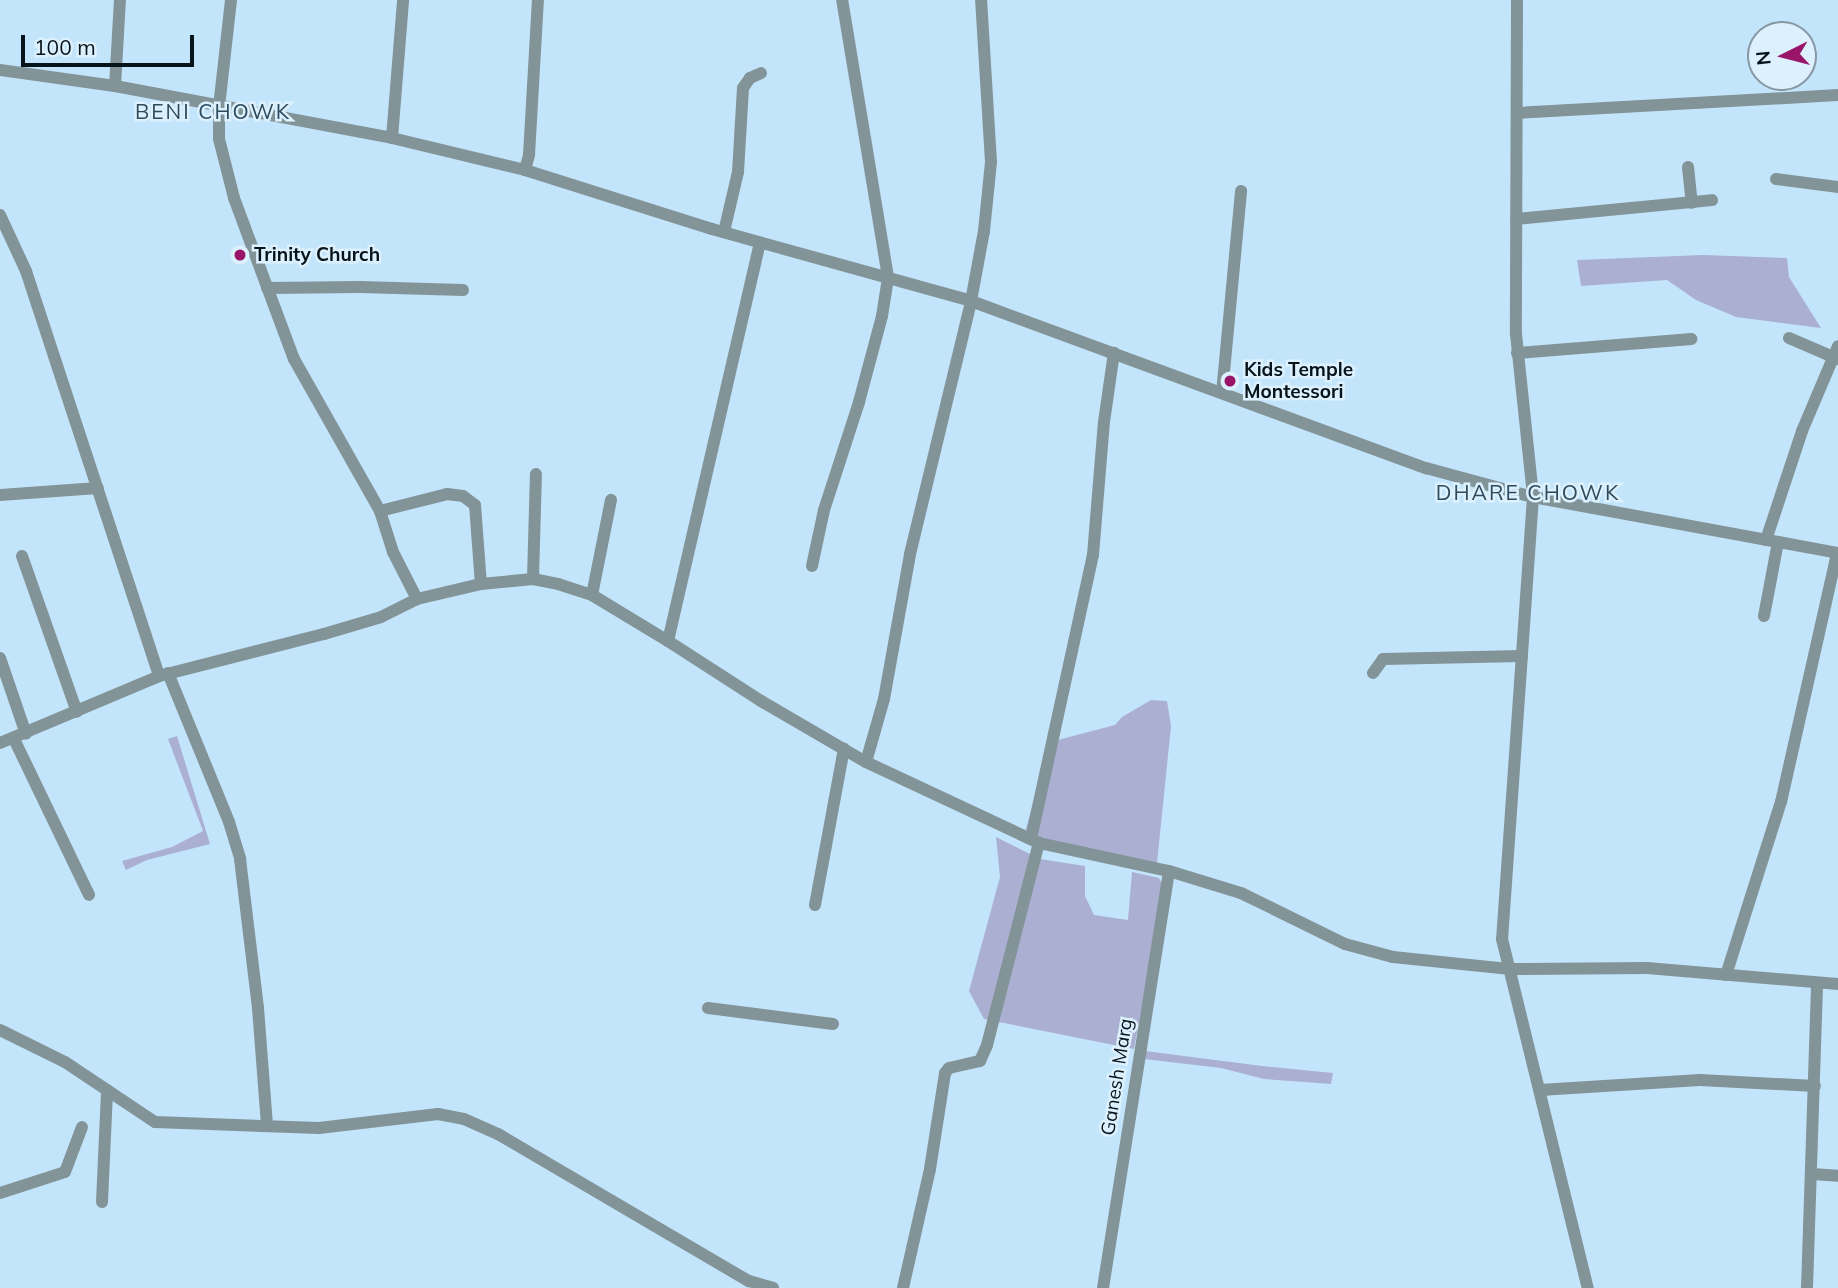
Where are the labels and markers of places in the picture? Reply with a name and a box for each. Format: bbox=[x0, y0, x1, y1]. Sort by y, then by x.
place label: Trinity Church bbox=[254, 244, 380, 266]
marker: Trinity Church bbox=[232, 247, 248, 263]
place label: Kids Temple Montessori bbox=[1244, 359, 1353, 403]
marker: Kids Temple Montessori bbox=[1222, 373, 1238, 389]

